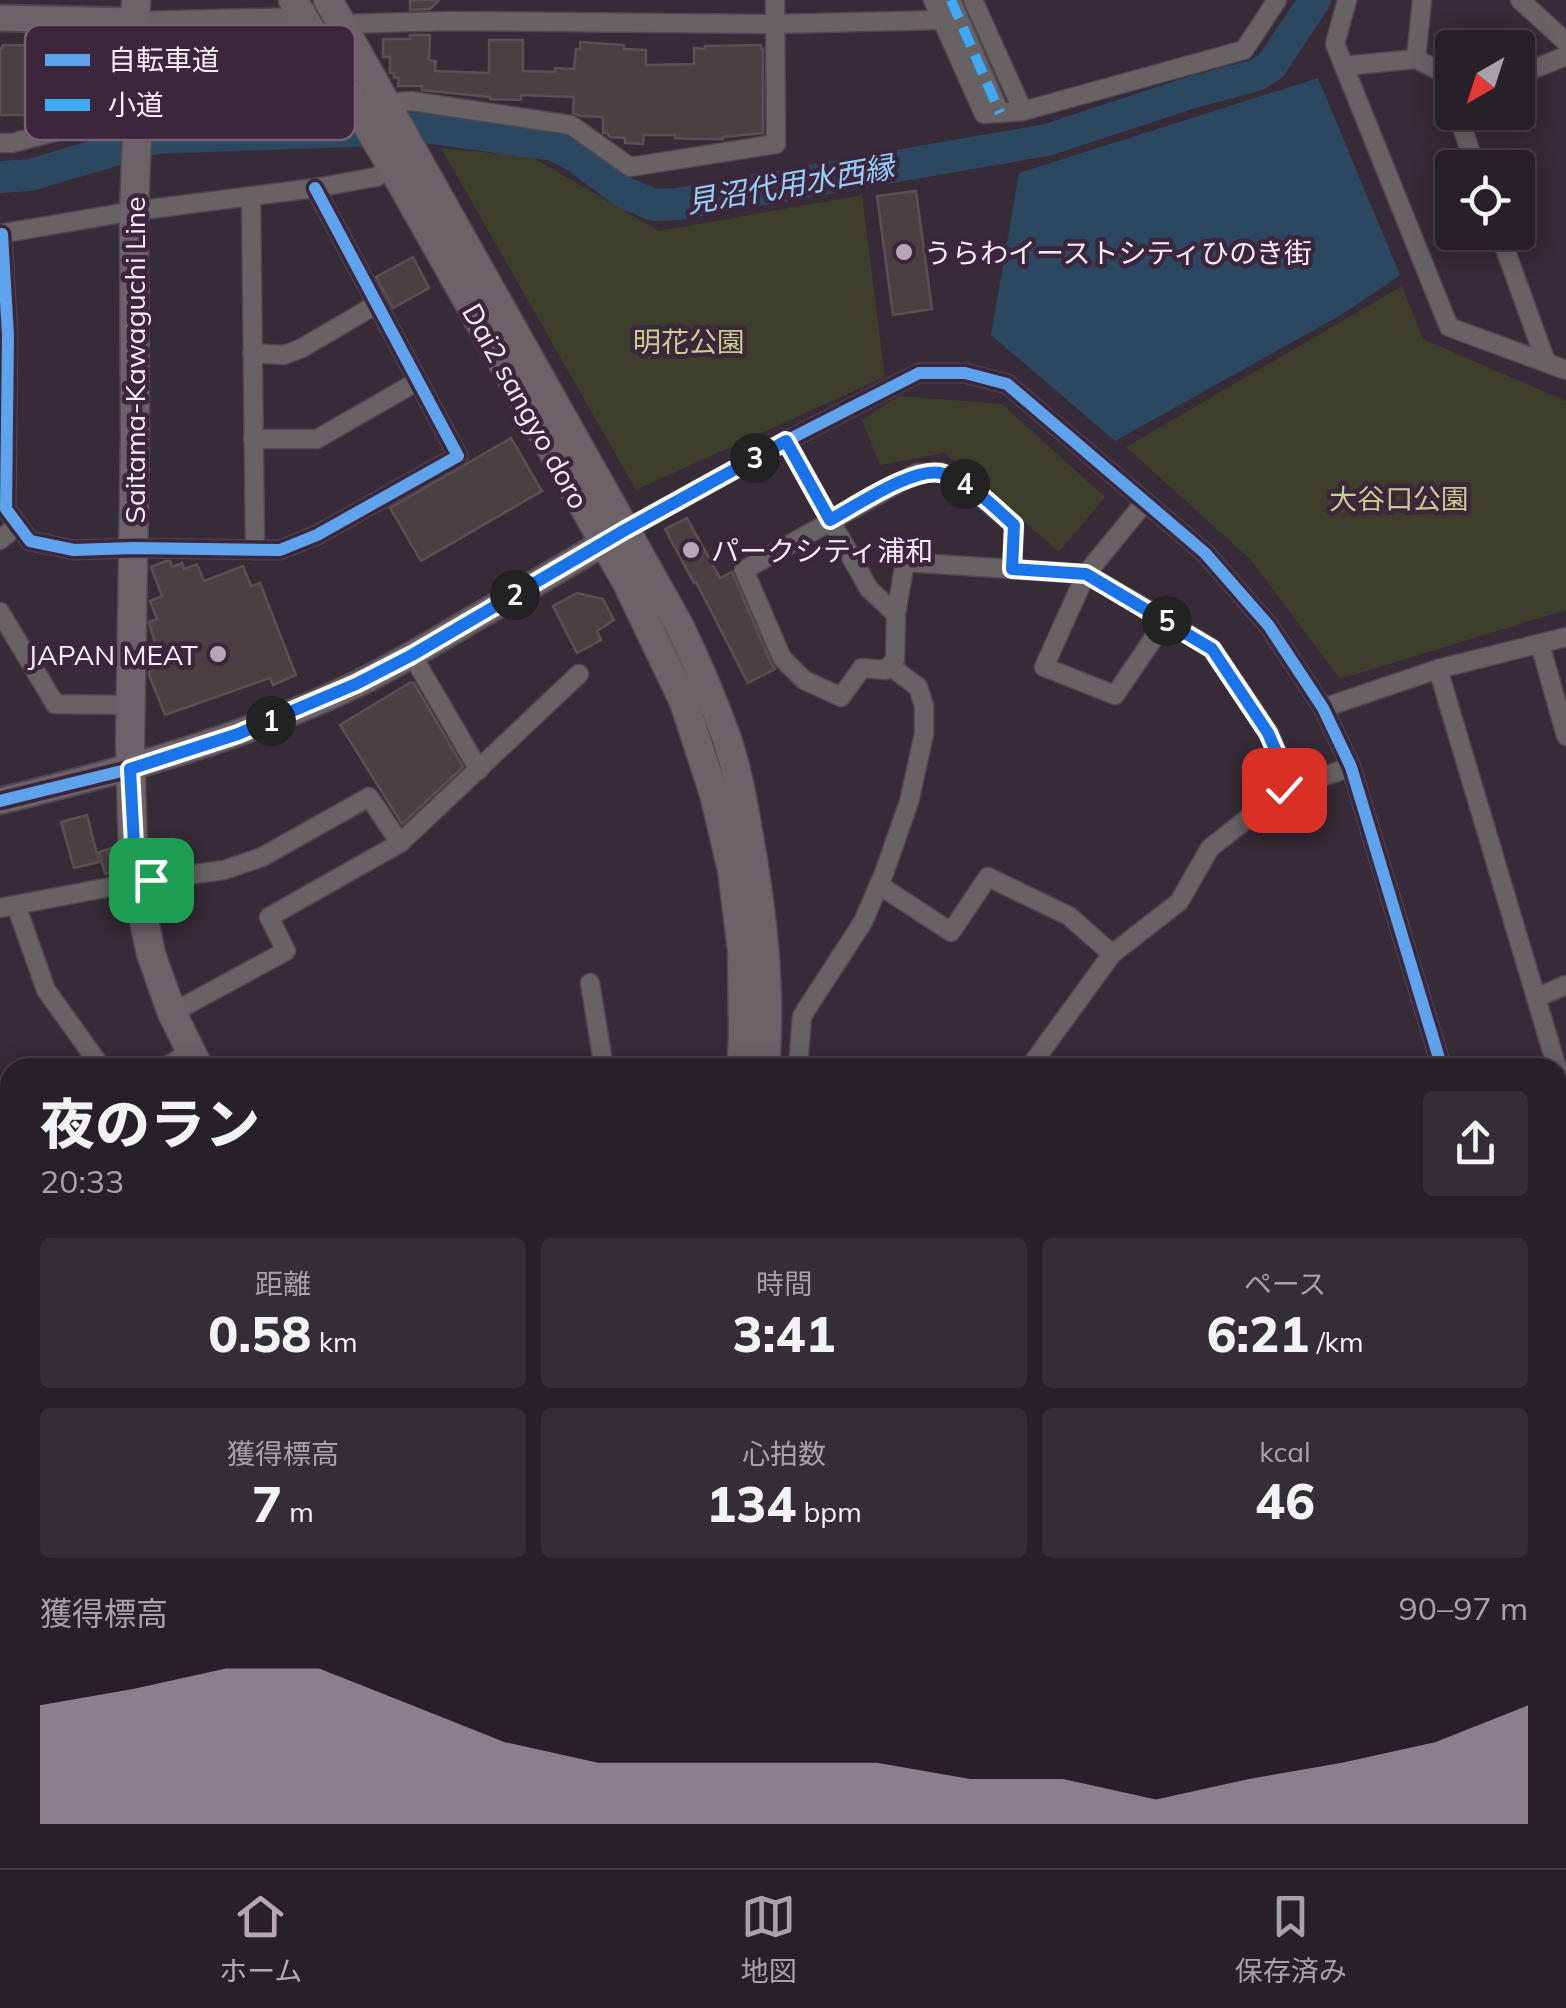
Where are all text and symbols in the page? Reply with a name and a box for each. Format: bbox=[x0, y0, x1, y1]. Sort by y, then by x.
legend bbox=[25, 25, 355, 140]
north arrow bbox=[1435, 30, 1535, 130]
map controls bbox=[1435, 30, 1535, 250]
text: 自転車道 bbox=[108, 42, 220, 77]
text: 小道 bbox=[108, 87, 164, 122]
water label: 見沼代用水西縁 bbox=[683, 147, 900, 221]
button: locate bbox=[1435, 150, 1535, 250]
street label: Saitama-Kawaguchi Line bbox=[117, 197, 152, 524]
place label: うらわイーストシティひのき街 bbox=[924, 235, 1312, 270]
marker: うらわイーストシティひのき街 bbox=[893, 241, 915, 263]
street label: Dai2 sangyo doro bbox=[455, 297, 597, 515]
park label: 明花公園 bbox=[633, 324, 745, 359]
pin: 3 bbox=[730, 433, 780, 483]
text: 3 bbox=[747, 440, 763, 475]
pin: 4 bbox=[940, 459, 990, 509]
text: 4 bbox=[957, 466, 973, 501]
park label: 大谷口公園 bbox=[1329, 481, 1469, 516]
place label: パークシティ浦和 bbox=[711, 533, 933, 568]
marker: パークシティ浦和 bbox=[680, 539, 702, 561]
pin: 2 bbox=[490, 570, 540, 620]
text: 2 bbox=[507, 577, 523, 612]
pin: 5 bbox=[1142, 596, 1192, 646]
text: 5 bbox=[1159, 603, 1175, 638]
place label: JAPAN MEAT bbox=[28, 637, 198, 672]
marker: JAPAN MEAT bbox=[207, 643, 229, 665]
pin: 1 bbox=[246, 696, 296, 746]
text: 1 bbox=[263, 703, 279, 738]
pin bbox=[1242, 748, 1327, 833]
icon: check bbox=[1257, 763, 1312, 818]
pin bbox=[109, 838, 194, 923]
icon: arrive bbox=[124, 853, 179, 908]
text: 夜のラン bbox=[40, 1089, 260, 1158]
button: share bbox=[1423, 1091, 1528, 1196]
text: 20:33 bbox=[40, 1161, 124, 1201]
text: 距離 bbox=[255, 1266, 311, 1301]
text: 時間 bbox=[756, 1266, 812, 1301]
text: ペース bbox=[1244, 1266, 1326, 1301]
text: 0.58 bbox=[208, 1302, 311, 1365]
text: 3:41 bbox=[733, 1302, 836, 1365]
text: 6:21 bbox=[1206, 1302, 1309, 1365]
text: km bbox=[311, 1324, 358, 1359]
text: /km bbox=[1309, 1324, 1364, 1359]
text: kcal bbox=[1259, 1434, 1311, 1469]
text: 獲得標高 bbox=[227, 1436, 339, 1471]
text: 心拍数 bbox=[742, 1436, 826, 1471]
text: 46 bbox=[1255, 1469, 1315, 1532]
text: 7 bbox=[252, 1472, 282, 1535]
text: 134 bbox=[706, 1472, 796, 1535]
text: m bbox=[282, 1494, 314, 1529]
text: bpm bbox=[796, 1494, 862, 1529]
text: 90–97 m bbox=[1399, 1588, 1528, 1628]
text: 獲得標高 bbox=[40, 1593, 168, 1633]
tab: ホーム bbox=[219, 1889, 302, 1989]
tab: 地図 bbox=[741, 1889, 797, 1989]
tab: 保存済み bbox=[1235, 1889, 1347, 1989]

